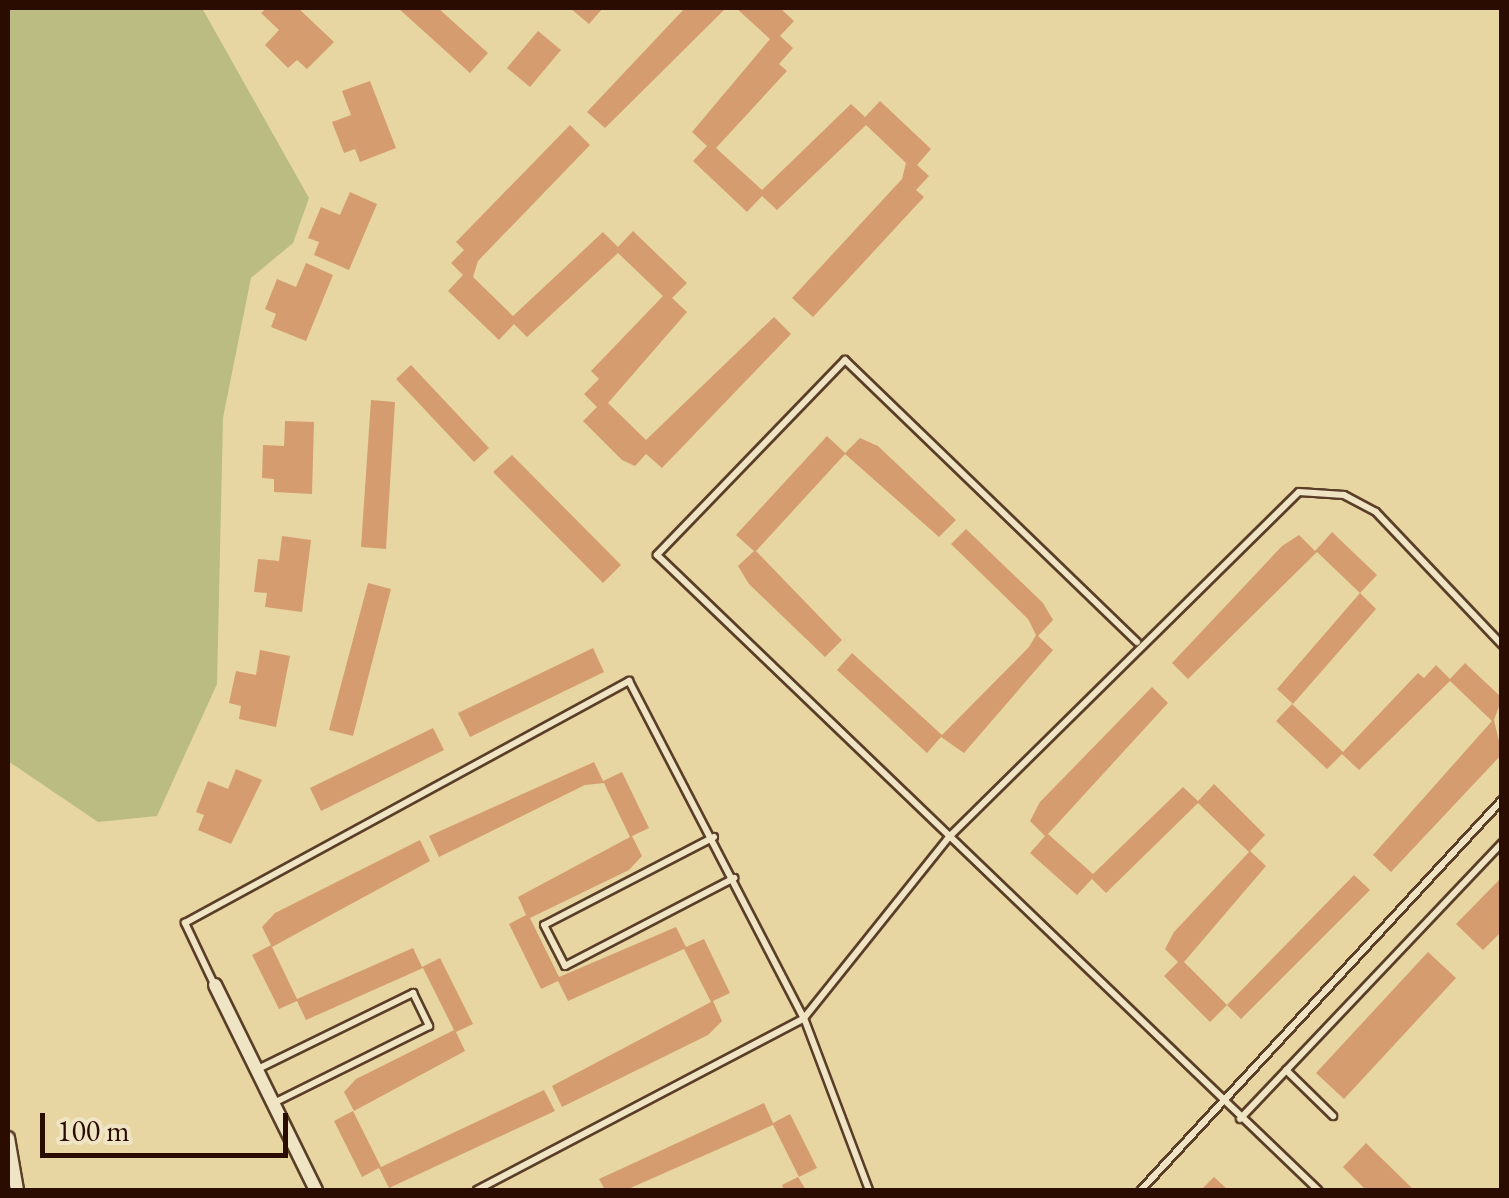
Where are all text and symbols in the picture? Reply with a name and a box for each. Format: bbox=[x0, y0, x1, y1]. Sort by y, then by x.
scale bar bbox=[45, 1093, 292, 1155]
text: 100 m bbox=[57, 1111, 130, 1150]

